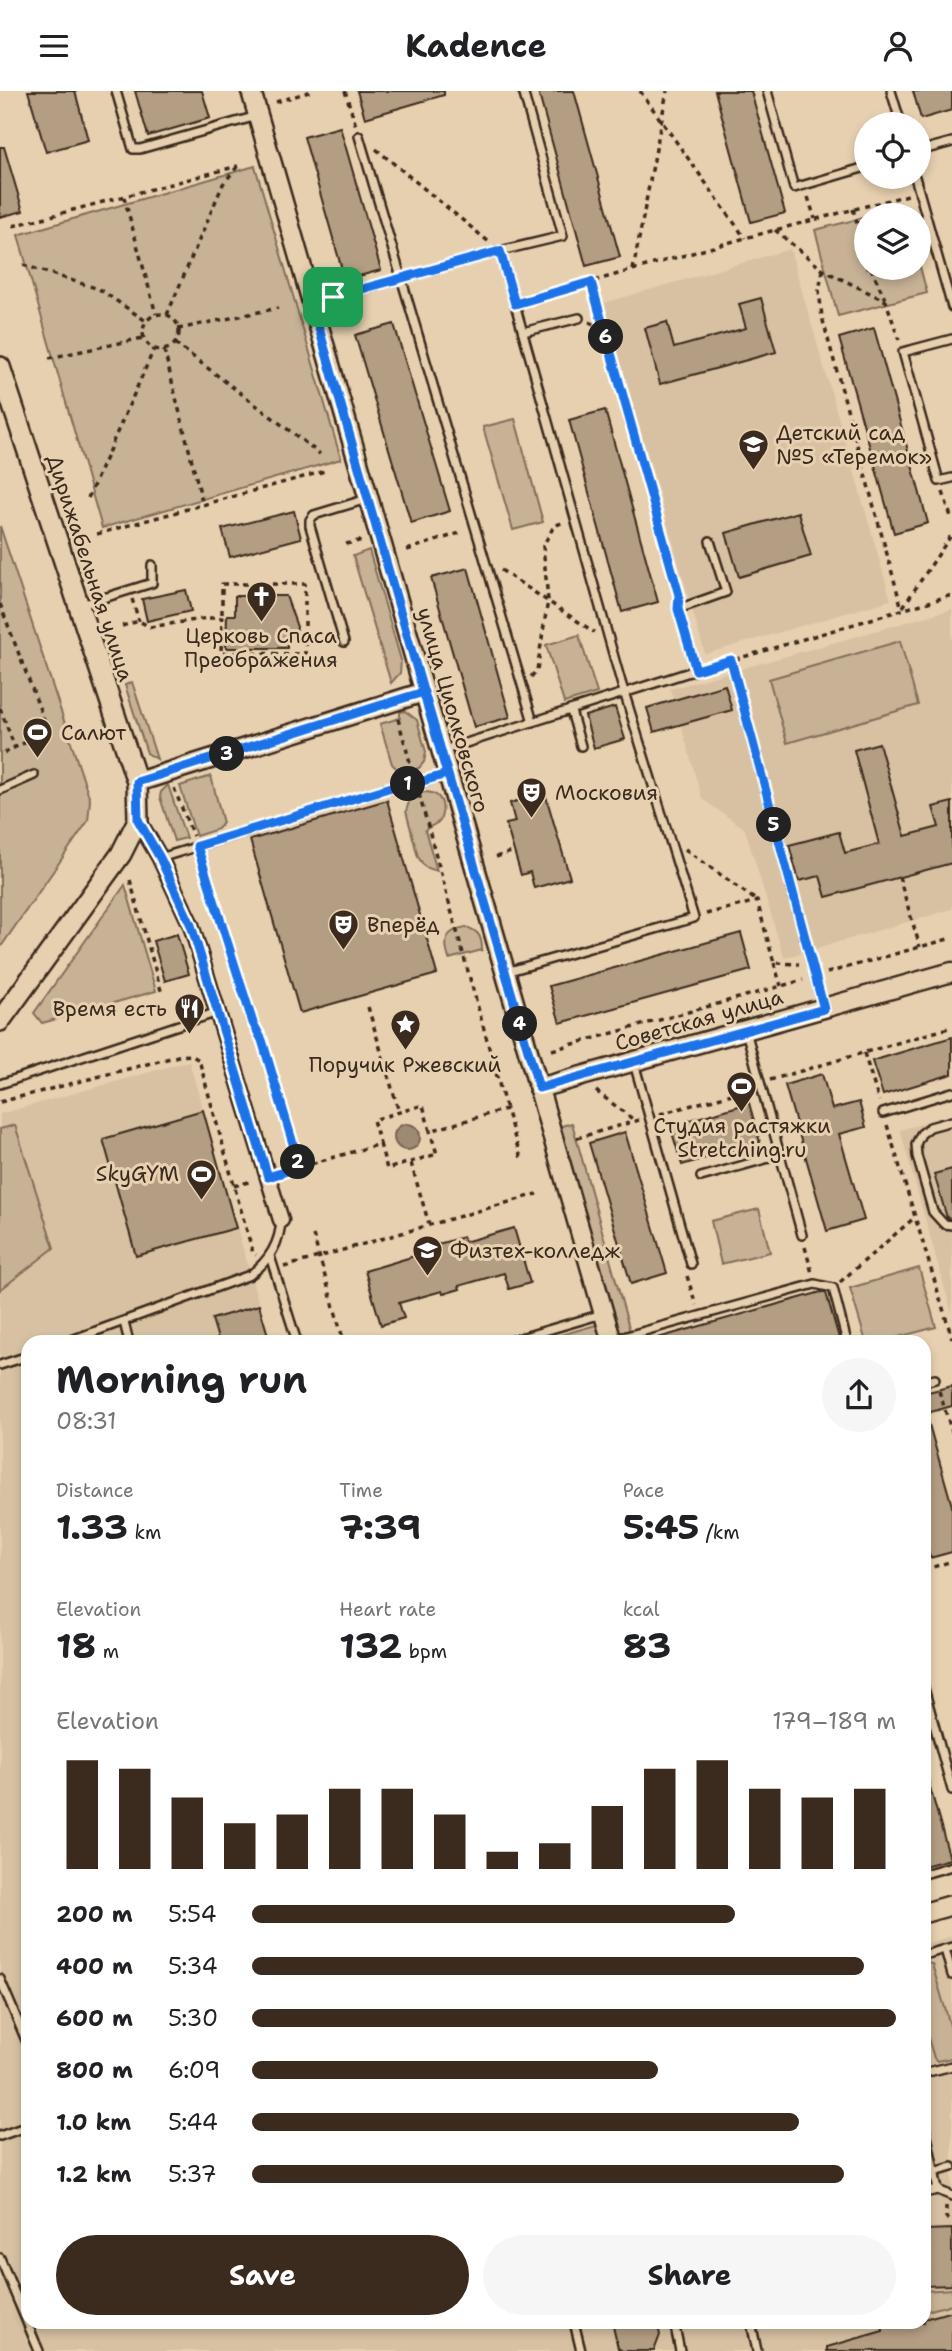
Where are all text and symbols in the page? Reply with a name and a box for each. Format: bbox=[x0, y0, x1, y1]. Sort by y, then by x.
text: Kadence bbox=[405, 24, 547, 67]
icon: menu bbox=[35, 27, 73, 65]
icon: person bbox=[879, 27, 917, 65]
map controls bbox=[854, 112, 931, 280]
button: locate bbox=[854, 112, 931, 189]
button: layers bbox=[854, 203, 931, 280]
pin bbox=[303, 267, 363, 327]
icon: arrive bbox=[314, 278, 352, 316]
pin: 6 bbox=[588, 320, 624, 355]
text: 6 bbox=[599, 324, 612, 349]
place label: Детский сад №5 «Теремок» bbox=[776, 419, 932, 471]
school or university icon: Детский сад №5 «Теремок» bbox=[736, 428, 770, 472]
street label: Дирижабельная улица bbox=[40, 451, 140, 685]
church icon: Церковь Спаса Преображения bbox=[244, 579, 278, 623]
street label: улица Циолковского bbox=[410, 604, 496, 816]
place label: Церковь Спаса Преображения bbox=[184, 622, 338, 674]
sports icon: Салют bbox=[21, 716, 55, 760]
place label: Салют bbox=[61, 719, 127, 747]
pin: 3 bbox=[210, 737, 244, 771]
text: 3 bbox=[220, 741, 233, 766]
pin: 1 bbox=[390, 767, 426, 801]
text: 1 bbox=[403, 771, 412, 796]
theatre icon: Московия bbox=[515, 776, 549, 820]
place label: Московия bbox=[555, 779, 658, 807]
pin: 5 bbox=[756, 807, 792, 843]
text: 5 bbox=[768, 812, 779, 837]
theatre icon: Вперёд bbox=[327, 908, 361, 952]
place label: Вперёд bbox=[367, 911, 440, 939]
street label: Советская улица bbox=[612, 983, 786, 1057]
restaurant icon: Время есть bbox=[173, 992, 207, 1036]
place label: Время есть bbox=[53, 995, 167, 1023]
pin: 4 bbox=[503, 1007, 538, 1041]
place icon: Поручик Ржевский bbox=[388, 1008, 422, 1052]
text: 4 bbox=[513, 1011, 526, 1036]
place label: Поручик Ржевский bbox=[309, 1051, 502, 1079]
sports icon: Студия растяжки Stretching.ru bbox=[725, 1069, 759, 1113]
place label: Студия растяжки Stretching.ru bbox=[653, 1112, 831, 1164]
pin: 2 bbox=[280, 1145, 316, 1179]
text: 2 bbox=[291, 1149, 304, 1174]
sports icon: SkyGYM bbox=[185, 1157, 219, 1201]
place label: SkyGYM bbox=[96, 1160, 179, 1188]
school or university icon: Физтех-колледж bbox=[410, 1234, 444, 1278]
place label: Физтех-колледж bbox=[450, 1237, 620, 1265]
text: Morning run bbox=[56, 1354, 307, 1405]
button: share bbox=[822, 1358, 896, 1432]
text: 08:31 bbox=[56, 1406, 117, 1436]
text: Distance bbox=[56, 1478, 134, 1503]
text: Time bbox=[339, 1478, 383, 1503]
text: Pace bbox=[623, 1478, 664, 1503]
text: 1.33 bbox=[56, 1503, 128, 1550]
text: 7:39 bbox=[339, 1503, 421, 1550]
text: 5:45 bbox=[623, 1503, 699, 1550]
text: km bbox=[128, 1520, 161, 1545]
text: /km bbox=[699, 1520, 740, 1545]
text: Elevation bbox=[56, 1597, 141, 1622]
text: Heart rate bbox=[339, 1597, 436, 1622]
text: kcal bbox=[623, 1597, 660, 1622]
text: 18 bbox=[56, 1622, 96, 1669]
text: 132 bbox=[339, 1622, 402, 1669]
text: 83 bbox=[623, 1622, 671, 1669]
text: m bbox=[96, 1639, 119, 1664]
text: bpm bbox=[402, 1639, 447, 1664]
text: Elevation bbox=[56, 1706, 159, 1736]
text: 179–189 m bbox=[772, 1706, 896, 1736]
text: 200 m bbox=[56, 1899, 133, 1929]
text: 5:54 bbox=[168, 1899, 217, 1929]
text: 400 m bbox=[56, 1951, 133, 1981]
text: 5:34 bbox=[168, 1951, 218, 1981]
text: 600 m bbox=[56, 2003, 133, 2033]
text: 5:30 bbox=[168, 2003, 218, 2033]
text: 800 m bbox=[56, 2055, 133, 2085]
text: 6:09 bbox=[168, 2055, 220, 2085]
text: 1.0 km bbox=[56, 2107, 131, 2137]
text: 5:44 bbox=[168, 2107, 218, 2137]
text: 1.2 km bbox=[56, 2159, 132, 2189]
text: 5:37 bbox=[168, 2159, 217, 2189]
button: Save bbox=[56, 2235, 469, 2315]
button: Share bbox=[483, 2235, 896, 2315]

